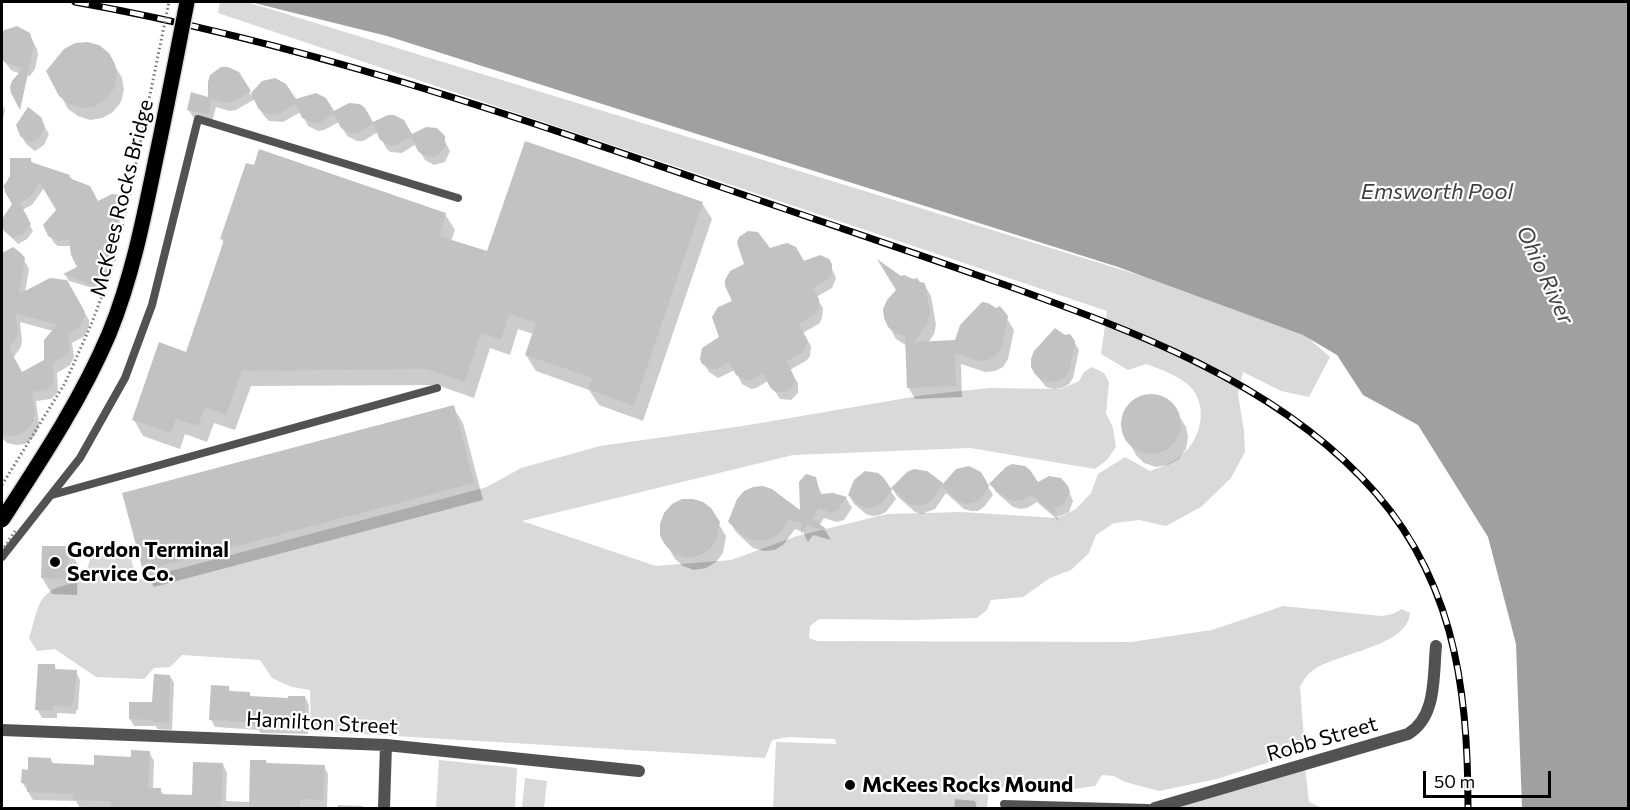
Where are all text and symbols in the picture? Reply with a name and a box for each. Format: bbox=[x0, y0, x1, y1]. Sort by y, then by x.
street label: McKees Rocks Bridge bbox=[85, 97, 159, 299]
water label: Emsworth Pool bbox=[1361, 179, 1513, 205]
water label: Ohio River bbox=[1511, 222, 1579, 328]
place label: Gordon Terminal Service Co. bbox=[67, 537, 229, 587]
marker: Gordon Terminal Service Co. bbox=[48, 555, 62, 569]
street label: Hamilton Street bbox=[245, 706, 399, 740]
street label: Robb Street bbox=[1264, 711, 1380, 767]
scale bar bbox=[1426, 759, 1554, 797]
text: 50 m bbox=[1434, 770, 1475, 792]
place label: McKees Rocks Mound bbox=[862, 772, 1073, 798]
marker: McKees Rocks Mound bbox=[843, 778, 857, 792]

